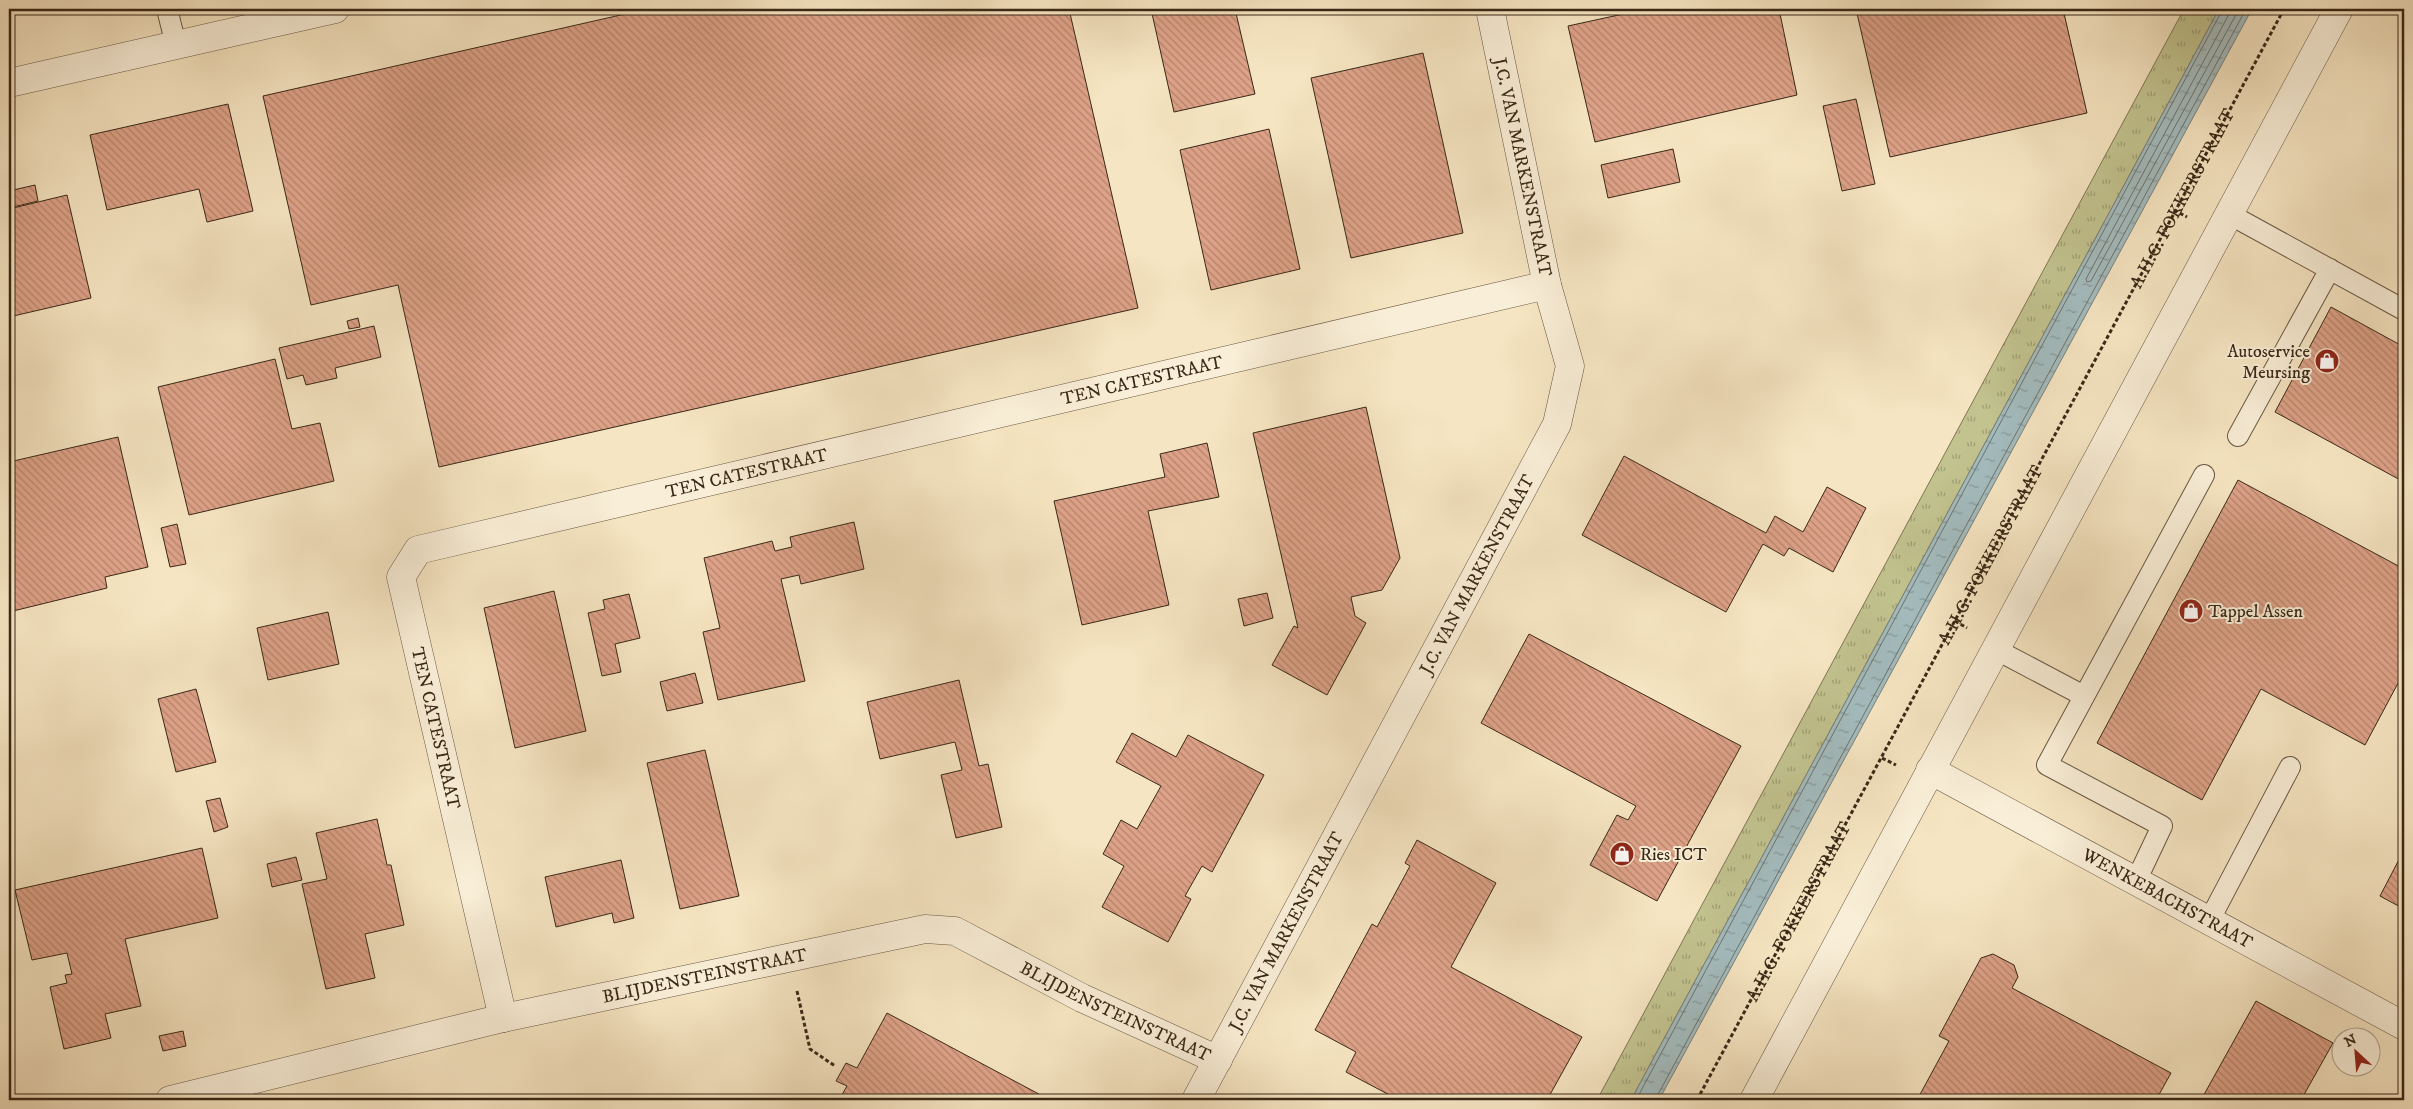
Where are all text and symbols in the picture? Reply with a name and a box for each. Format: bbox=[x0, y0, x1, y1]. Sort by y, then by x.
street label: J.C. VAN MARKENSTRAAT bbox=[1488, 54, 1556, 279]
street label: A.H.G. FOKKERSTRAAT bbox=[2126, 105, 2240, 292]
place label: Autoservice Meursing bbox=[2227, 341, 2310, 384]
shop icon: Autoservice Meursing bbox=[2314, 348, 2340, 374]
street label: TEN CATESTRAAT bbox=[1059, 351, 1225, 411]
street label: TEN CATESTRAAT bbox=[664, 444, 830, 503]
street label: A.H.G. FOKKERSTRAAT bbox=[1934, 461, 2049, 649]
street label: J.C. VAN MARKENSTRAAT bbox=[1414, 471, 1540, 680]
shop icon: Tappel Assen bbox=[2178, 598, 2204, 624]
place label: Tappel Assen bbox=[2208, 601, 2303, 623]
street label: TEN CATESTRAAT bbox=[406, 645, 464, 812]
street label: A.H.G. FOKKERSTRAAT bbox=[1742, 818, 1857, 1006]
street label: J.C. VAN MARKENSTRAAT bbox=[1224, 828, 1349, 1037]
shop icon: Ries ICT bbox=[1609, 841, 1635, 867]
place label: Ries ICT bbox=[1640, 844, 1707, 866]
street label: WENKEBACHSTRAAT bbox=[2077, 844, 2256, 954]
street label: BLIJDENSTEINSTRAAT bbox=[600, 944, 810, 1009]
street label: BLIJDENSTEINSTRAAT bbox=[1016, 957, 1214, 1067]
north arrow bbox=[2330, 1026, 2380, 1076]
text: N bbox=[2342, 1030, 2360, 1052]

